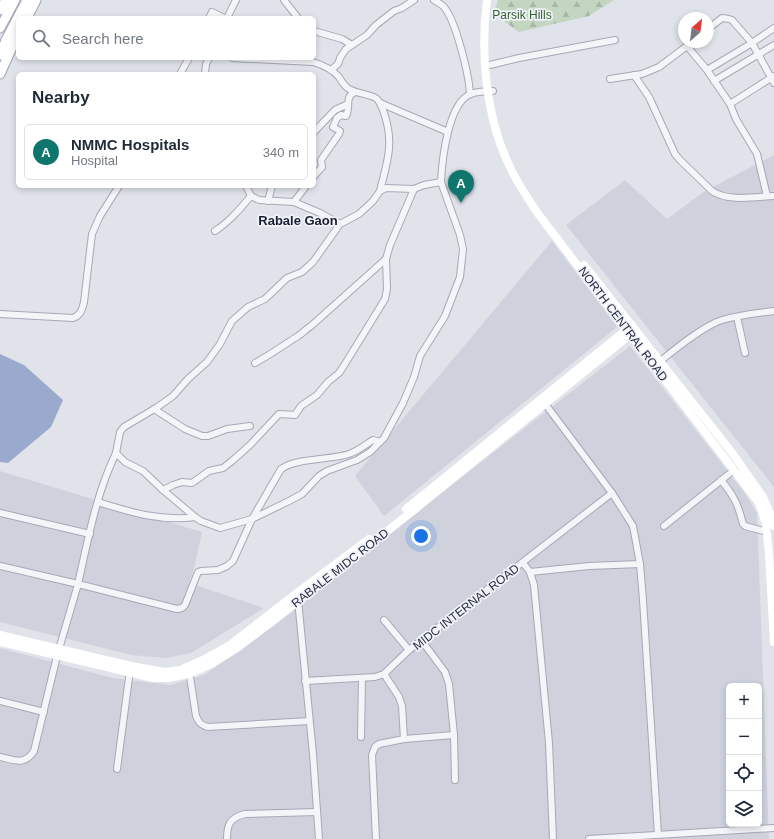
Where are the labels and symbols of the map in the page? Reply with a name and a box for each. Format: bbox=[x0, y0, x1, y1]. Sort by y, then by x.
park label: Parsik Hills bbox=[492, 8, 552, 22]
north arrow bbox=[678, 12, 714, 48]
pin: A bbox=[448, 170, 474, 203]
district label: Rabale Gaon bbox=[258, 213, 338, 228]
street label: NORTH CENTRAL ROAD bbox=[575, 264, 671, 384]
street label: RABALE MIDC ROAD bbox=[289, 526, 392, 610]
your location bbox=[411, 526, 431, 546]
street label: MIDC INTERNAL ROAD bbox=[410, 561, 522, 653]

